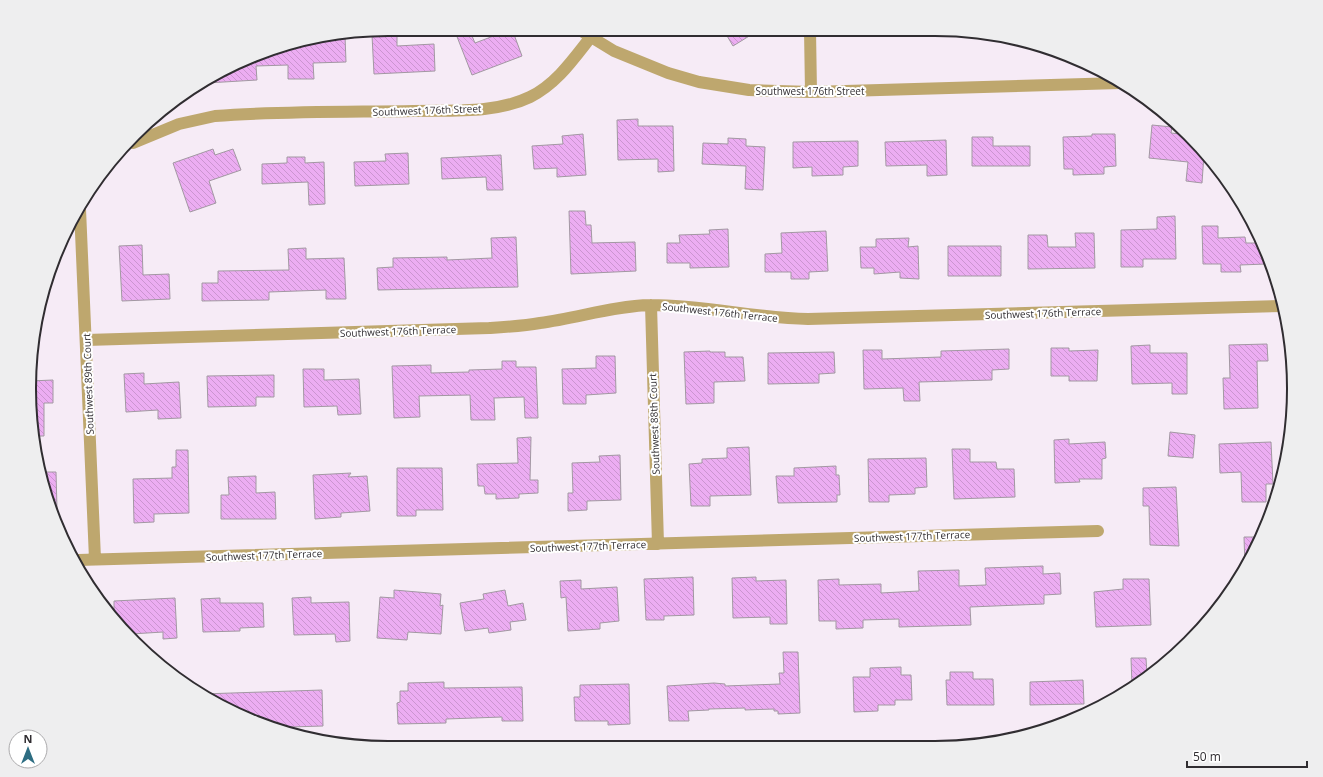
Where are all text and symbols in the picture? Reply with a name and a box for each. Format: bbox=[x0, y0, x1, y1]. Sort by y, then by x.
street label: Southwest 176th Street bbox=[756, 84, 865, 98]
street label: Southwest 176th Street bbox=[372, 101, 482, 119]
street label: Southwest 176th Terrace bbox=[661, 299, 779, 325]
street label: Southwest 176th Terrace bbox=[985, 304, 1102, 322]
street label: Southwest 176th Terrace bbox=[340, 322, 457, 340]
street label: Southwest 89th Court bbox=[79, 333, 97, 435]
street label: Southwest 88th Court bbox=[645, 373, 663, 475]
street label: Southwest 177th Terrace bbox=[854, 527, 971, 545]
street label: Southwest 177th Terrace bbox=[530, 537, 647, 555]
street label: Southwest 177th Terrace bbox=[206, 546, 323, 564]
north arrow bbox=[8, 729, 48, 769]
text: N bbox=[24, 731, 32, 746]
scale bar bbox=[1187, 743, 1307, 769]
text: 50 m bbox=[1193, 748, 1221, 765]

